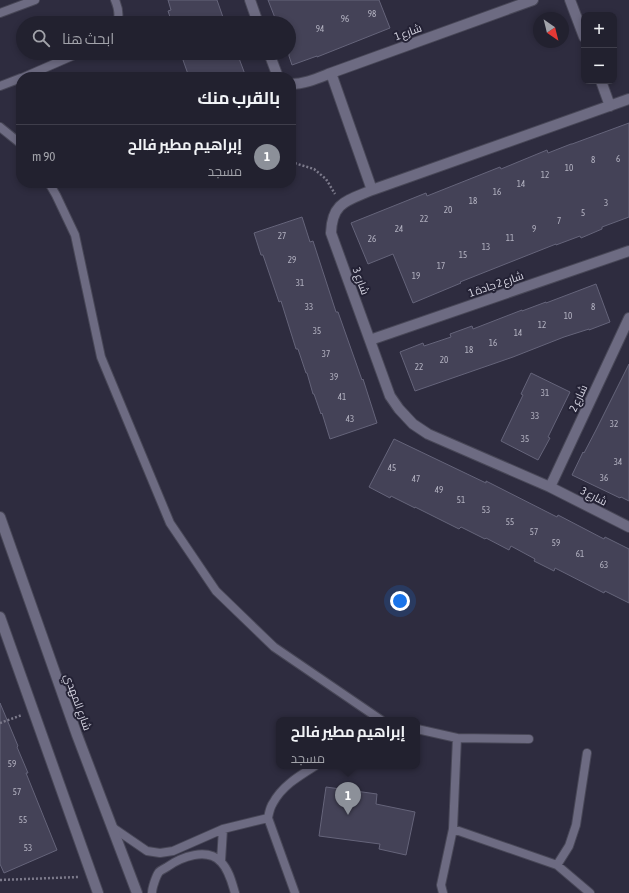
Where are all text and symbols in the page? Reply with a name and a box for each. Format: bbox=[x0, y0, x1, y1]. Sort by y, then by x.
house number: 98 bbox=[368, 9, 376, 19]
north arrow bbox=[533, 12, 569, 48]
map controls bbox=[581, 12, 617, 84]
button: + bbox=[581, 12, 617, 48]
house number: 96 bbox=[341, 14, 349, 24]
search box bbox=[16, 16, 296, 60]
street label: شارع 1 bbox=[393, 22, 424, 44]
house number: 94 bbox=[316, 24, 324, 34]
icon: search bbox=[30, 27, 52, 49]
text: ابحث هنا bbox=[62, 30, 114, 47]
button: − bbox=[581, 48, 617, 84]
text: بالقرب منك bbox=[197, 88, 280, 108]
text: إبراهيم مطير فالح bbox=[128, 136, 242, 153]
text: 90 m bbox=[32, 149, 55, 164]
text: 1 bbox=[264, 149, 270, 164]
house number: 6 bbox=[616, 154, 620, 164]
house number: 8 bbox=[591, 155, 595, 165]
house number: 10 bbox=[565, 163, 573, 173]
text: مسجد bbox=[208, 164, 242, 179]
house number: 12 bbox=[541, 170, 549, 180]
house number: 14 bbox=[517, 179, 525, 189]
house number: 16 bbox=[493, 187, 501, 197]
house number: 18 bbox=[469, 196, 477, 206]
house number: 3 bbox=[604, 198, 608, 208]
house number: 20 bbox=[444, 205, 452, 215]
house number: 5 bbox=[581, 208, 585, 218]
house number: 22 bbox=[420, 214, 428, 224]
house number: 7 bbox=[557, 216, 561, 226]
house number: 24 bbox=[395, 224, 403, 234]
house number: 9 bbox=[532, 224, 536, 234]
house number: 27 bbox=[278, 231, 286, 241]
house number: 11 bbox=[506, 233, 514, 243]
house number: 26 bbox=[368, 234, 376, 244]
house number: 13 bbox=[482, 242, 490, 252]
house number: 15 bbox=[459, 250, 467, 260]
house number: 29 bbox=[288, 255, 296, 265]
house number: 17 bbox=[437, 261, 445, 271]
street label: شارع 3 bbox=[349, 266, 371, 297]
street label: شارع 2 جادة 1 bbox=[467, 269, 526, 301]
house number: 19 bbox=[412, 271, 420, 281]
house number: 31 bbox=[296, 278, 304, 288]
house number: 33 bbox=[305, 302, 313, 312]
house number: 8 bbox=[591, 302, 595, 312]
house number: 10 bbox=[564, 311, 572, 321]
house number: 12 bbox=[538, 320, 546, 330]
house number: 35 bbox=[313, 326, 321, 336]
house number: 14 bbox=[514, 328, 522, 338]
house number: 16 bbox=[489, 338, 497, 348]
house number: 18 bbox=[465, 345, 473, 355]
house number: 37 bbox=[322, 349, 330, 359]
house number: 20 bbox=[440, 355, 448, 365]
house number: 22 bbox=[415, 362, 423, 372]
house number: 39 bbox=[330, 372, 338, 382]
street label: شارع 2 bbox=[567, 383, 591, 414]
house number: 31 bbox=[541, 388, 549, 398]
house number: 41 bbox=[338, 392, 346, 402]
house number: 33 bbox=[531, 411, 539, 421]
house number: 43 bbox=[346, 414, 354, 424]
house number: 32 bbox=[610, 419, 618, 429]
house number: 35 bbox=[521, 434, 529, 444]
house number: 34 bbox=[614, 457, 622, 467]
house number: 45 bbox=[388, 463, 396, 473]
house number: 36 bbox=[600, 473, 608, 483]
house number: 47 bbox=[412, 474, 420, 484]
street label: شارع 3 bbox=[578, 484, 609, 509]
house number: 49 bbox=[435, 485, 443, 495]
house number: 51 bbox=[457, 495, 465, 505]
house number: 53 bbox=[482, 505, 490, 515]
house number: 55 bbox=[506, 517, 514, 527]
house number: 57 bbox=[530, 527, 538, 537]
house number: 59 bbox=[552, 538, 560, 548]
house number: 61 bbox=[576, 549, 584, 559]
house number: 63 bbox=[600, 560, 608, 570]
your location bbox=[390, 591, 410, 611]
street label: شارع المهدي bbox=[59, 672, 94, 733]
popup bbox=[276, 717, 420, 769]
text: إبراهيم مطير فالح bbox=[291, 723, 405, 740]
text: مسجد bbox=[291, 751, 325, 766]
house number: 59 bbox=[8, 759, 16, 769]
pin: 1 bbox=[335, 782, 361, 815]
house number: 57 bbox=[13, 787, 21, 797]
house number: 55 bbox=[19, 815, 27, 825]
house number: 53 bbox=[24, 843, 32, 853]

